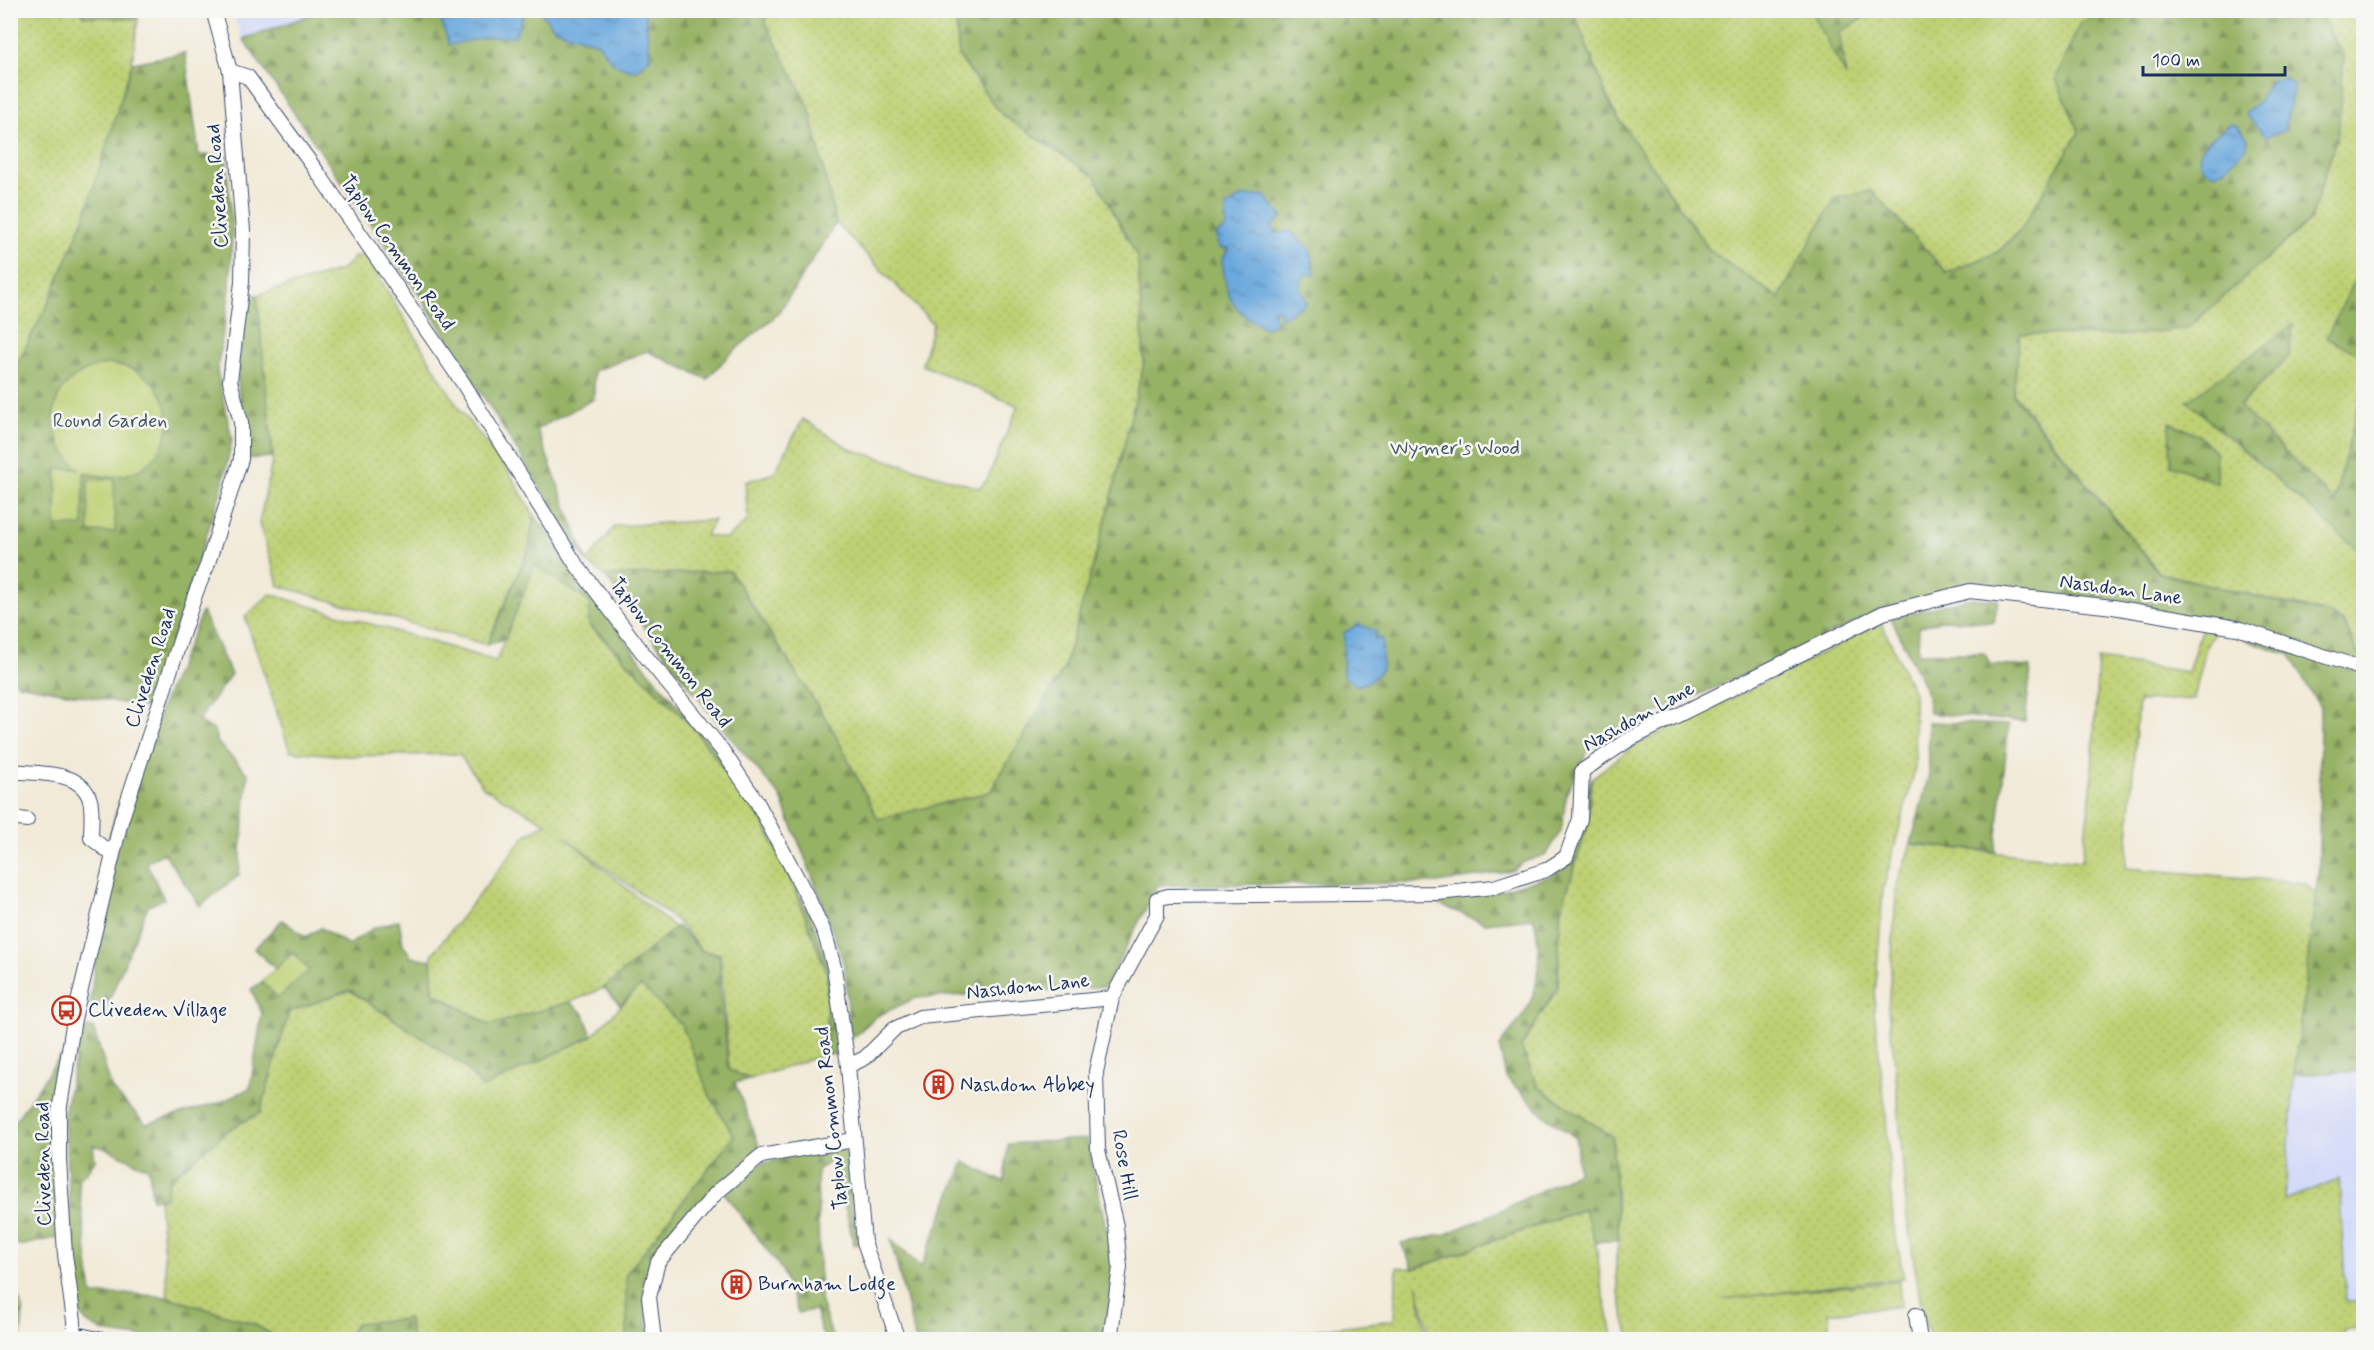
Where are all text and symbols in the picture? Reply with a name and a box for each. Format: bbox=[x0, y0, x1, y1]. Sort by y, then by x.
scale bar bbox=[2143, 39, 2286, 77]
text: 100 m bbox=[2152, 49, 2200, 73]
street label: Cliveden Road bbox=[200, 123, 236, 249]
street label: Taplow Common Road bbox=[333, 170, 461, 336]
park label: Round Garden bbox=[53, 408, 167, 435]
park label: Wymer's Wood bbox=[1390, 435, 1520, 462]
street label: Nashdom Lane bbox=[2058, 568, 2184, 612]
street label: Taplow Common Road bbox=[603, 572, 737, 734]
street label: Cliveden Road bbox=[119, 605, 183, 731]
street label: Nashdom Lane bbox=[1578, 675, 1700, 759]
street label: Nashdom Lane bbox=[965, 967, 1091, 1007]
bus stop icon: Cliveden Village bbox=[51, 994, 83, 1026]
place label: Cliveden Village bbox=[88, 997, 227, 1024]
street label: Taplow Common Road bbox=[809, 1025, 855, 1211]
building icon: Nashdom Abbey bbox=[923, 1069, 955, 1101]
place label: Nashdom Abbey bbox=[960, 1072, 1095, 1099]
street label: Cliveden Road bbox=[29, 1102, 59, 1226]
street label: Rose Hill bbox=[1105, 1128, 1143, 1202]
building icon: Burnham Lodge bbox=[721, 1268, 753, 1300]
place label: Burnham Lodge bbox=[758, 1271, 896, 1300]

